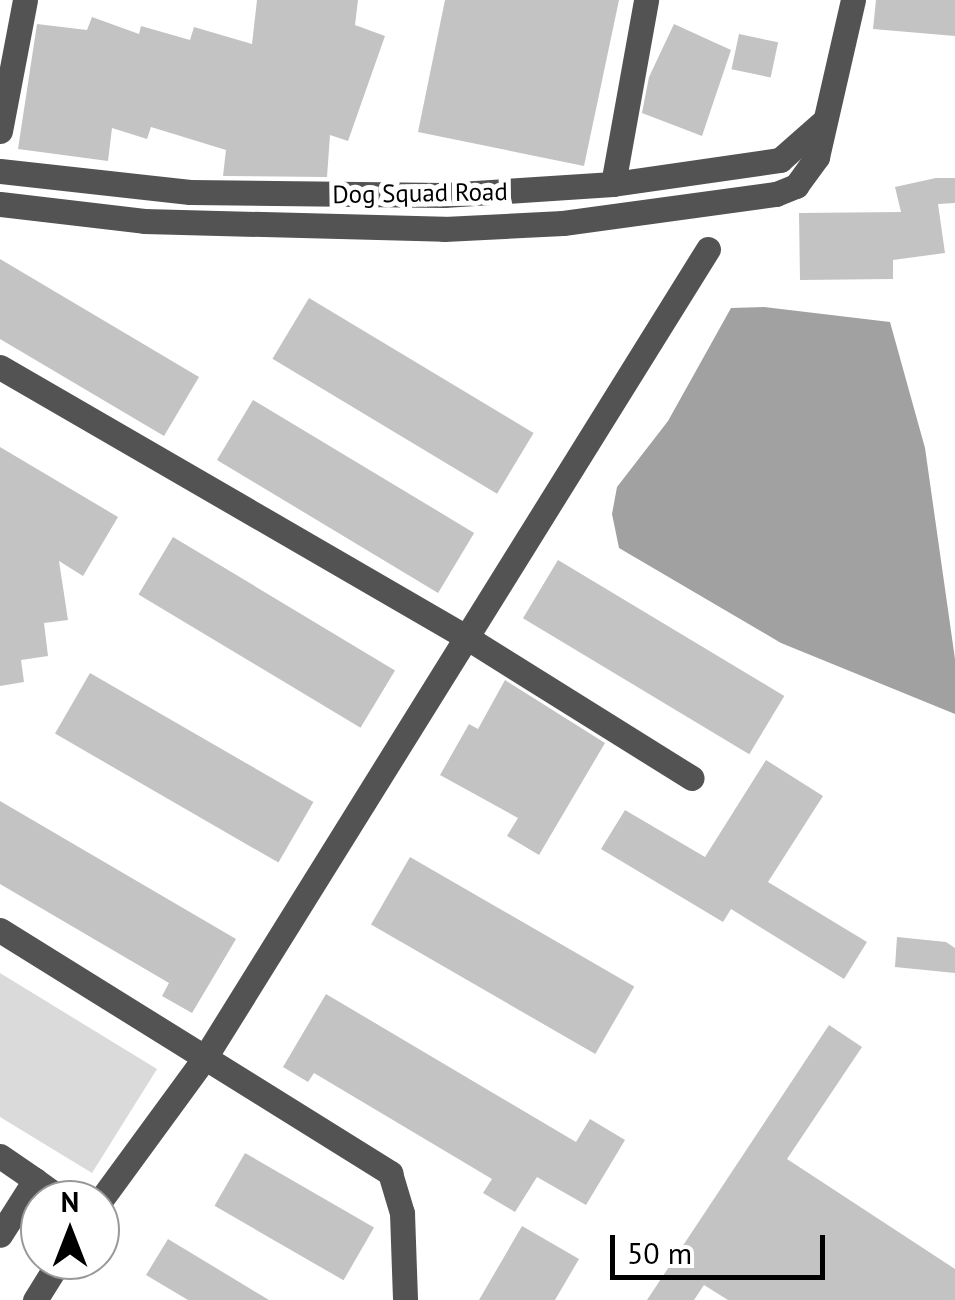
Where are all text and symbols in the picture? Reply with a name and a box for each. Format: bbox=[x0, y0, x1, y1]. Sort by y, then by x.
street label: Dog Squad Road bbox=[332, 176, 508, 210]
north arrow bbox=[20, 1180, 120, 1280]
text: N bbox=[61, 1183, 79, 1220]
scale bar bbox=[615, 1215, 830, 1277]
text: 50 m bbox=[627, 1233, 692, 1272]

